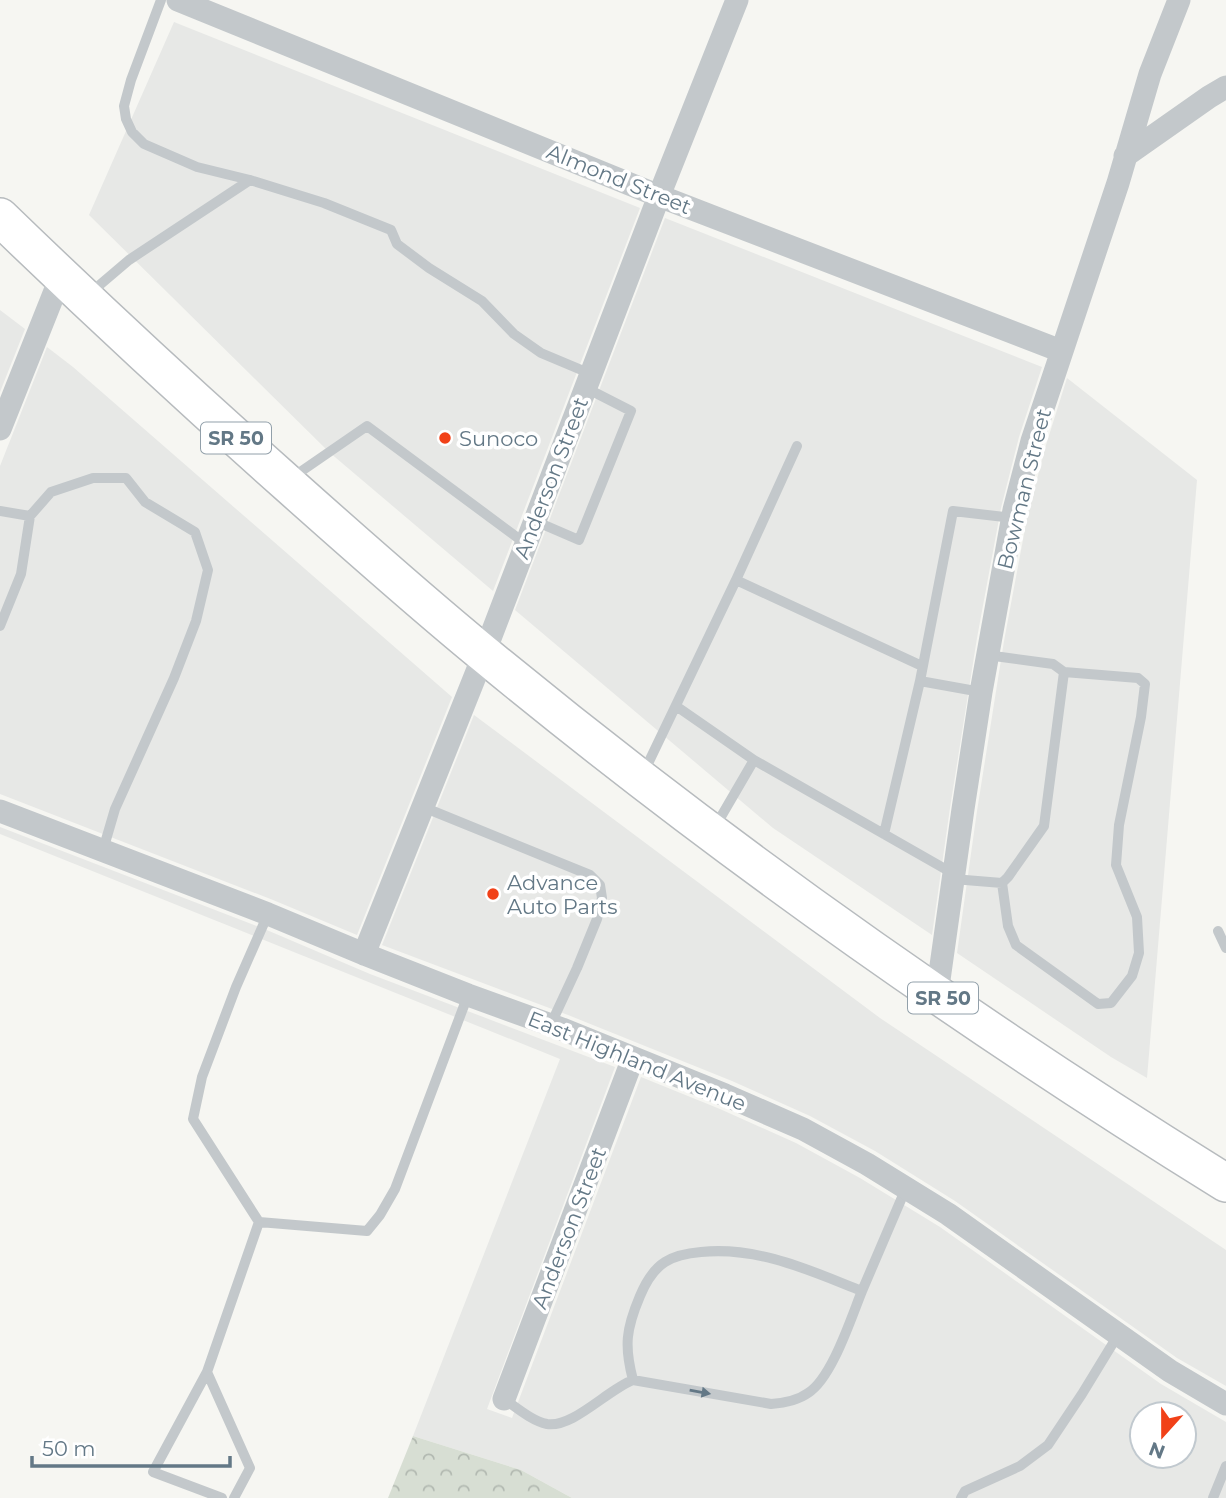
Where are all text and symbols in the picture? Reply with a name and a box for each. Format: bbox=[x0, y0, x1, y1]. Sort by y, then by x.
street label: Almond Street bbox=[543, 139, 695, 219]
street label: Anderson Street bbox=[509, 394, 593, 562]
street label: Bowman Street bbox=[992, 406, 1056, 572]
road number: SR 50 bbox=[201, 422, 271, 453]
place label: Sunoco bbox=[459, 426, 538, 451]
marker: Sunoco bbox=[437, 430, 453, 446]
place label: Advance Auto Parts bbox=[507, 870, 617, 919]
marker: Advance Auto Parts bbox=[485, 886, 501, 902]
road number: SR 50 bbox=[908, 982, 978, 1014]
street label: East Highland Avenue bbox=[524, 1006, 750, 1116]
street label: Anderson Street bbox=[527, 1144, 611, 1312]
one-way arrow bbox=[689, 1387, 711, 1398]
north arrow bbox=[1128, 1400, 1198, 1470]
scale bar bbox=[32, 1424, 229, 1468]
text: 50 m bbox=[42, 1436, 96, 1461]
text: N bbox=[1146, 1437, 1168, 1464]

